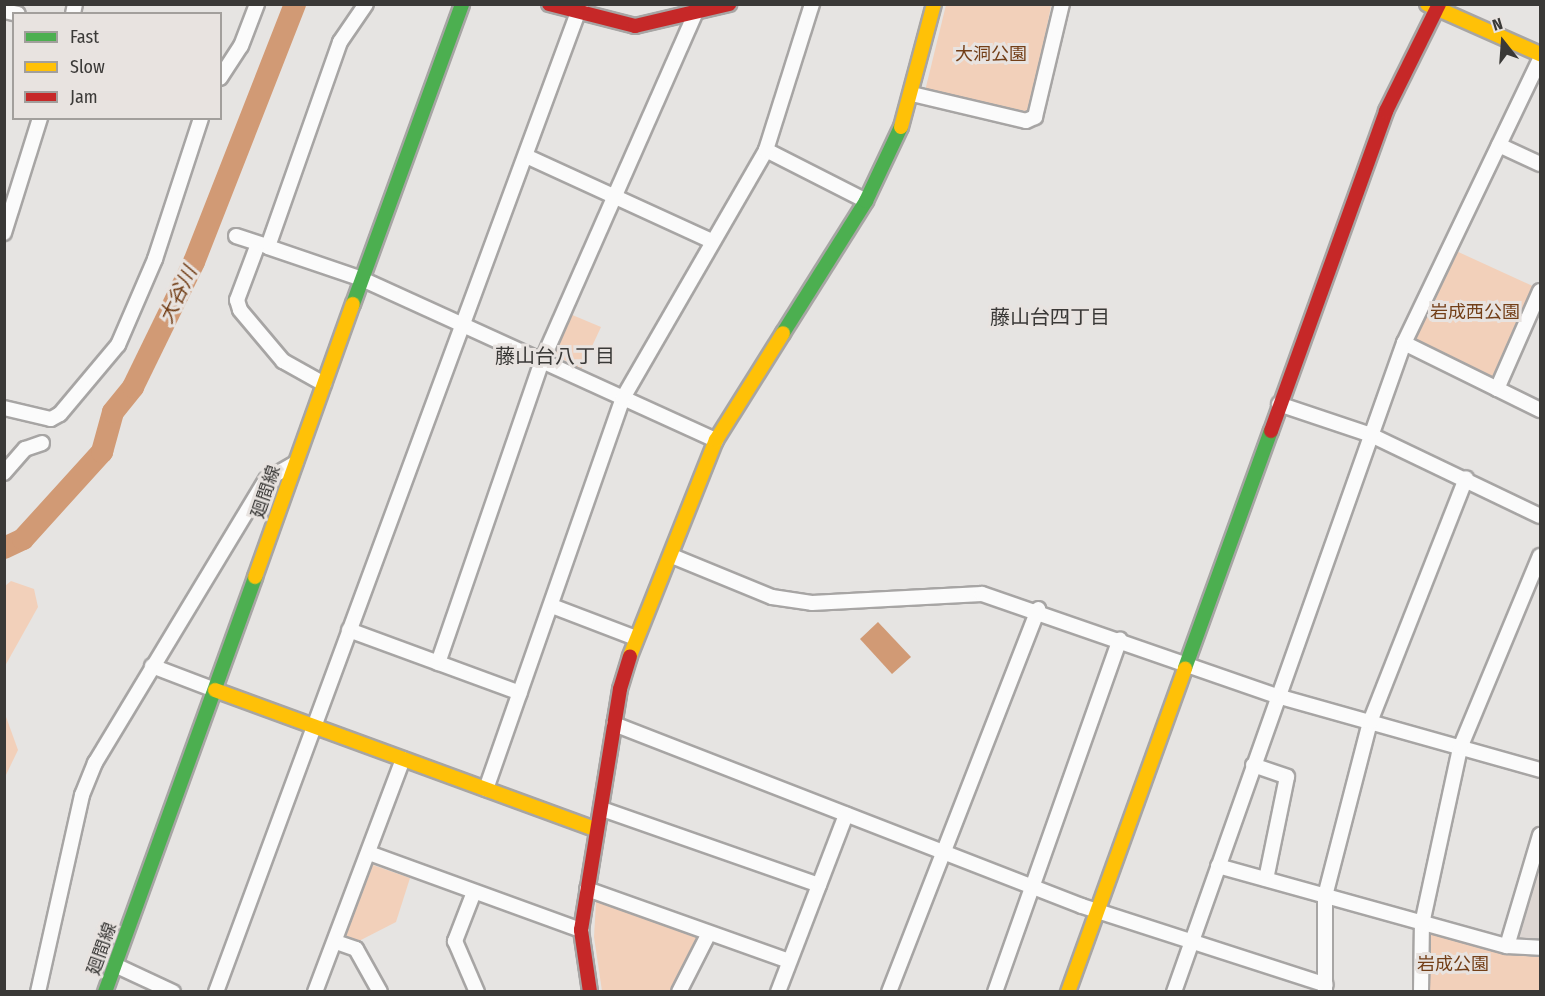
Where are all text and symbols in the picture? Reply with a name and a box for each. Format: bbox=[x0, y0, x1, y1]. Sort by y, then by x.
legend bbox=[12, 12, 222, 120]
north arrow bbox=[1473, 12, 1533, 72]
text: N bbox=[1490, 14, 1505, 35]
text: Fast bbox=[70, 26, 99, 48]
park label: 大洞公園 bbox=[955, 43, 1027, 65]
text: Slow bbox=[70, 56, 105, 78]
text: Jam bbox=[70, 86, 98, 108]
water label: 大谷川 bbox=[154, 263, 202, 327]
park label: 岩成西公園 bbox=[1430, 301, 1520, 323]
district label: 藤山台四丁目 bbox=[990, 305, 1110, 329]
district label: 藤山台八丁目 bbox=[495, 344, 615, 368]
street label: 廻間線 bbox=[247, 463, 285, 521]
street label: 廻間線 bbox=[83, 920, 121, 978]
park label: 岩成公園 bbox=[1417, 953, 1489, 975]

